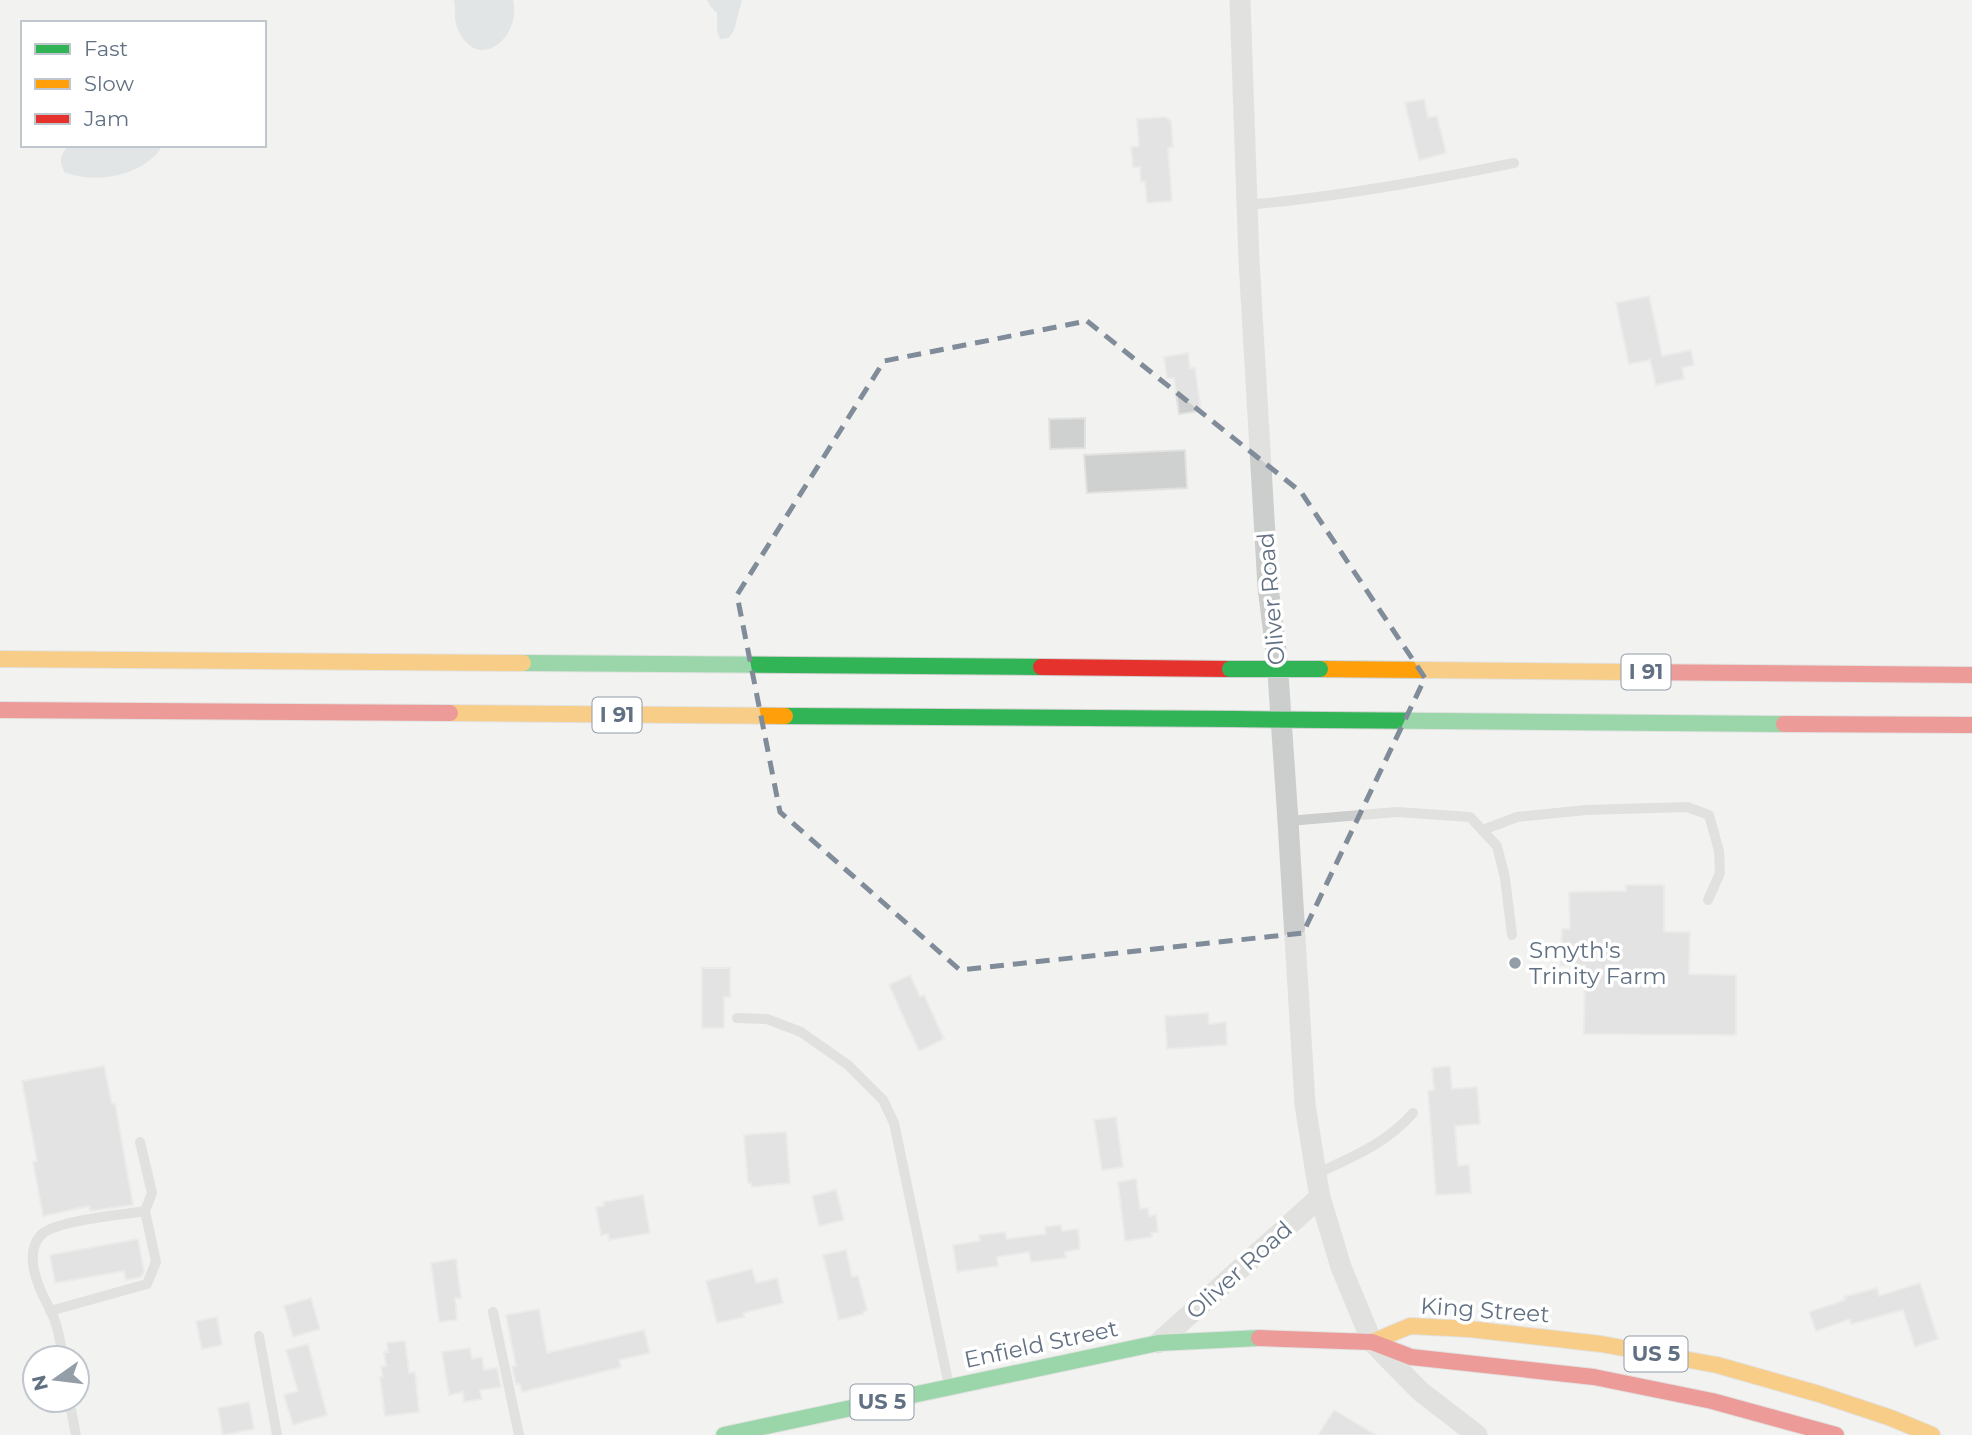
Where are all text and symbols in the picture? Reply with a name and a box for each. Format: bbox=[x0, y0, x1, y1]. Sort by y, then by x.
legend bbox=[21, 21, 266, 147]
text: Fast bbox=[84, 36, 128, 61]
text: Slow bbox=[84, 71, 134, 96]
text: Jam bbox=[83, 106, 129, 131]
street label: Oliver Road bbox=[1251, 531, 1291, 667]
road number: I 91 bbox=[1622, 654, 1670, 690]
road number: I 91 bbox=[592, 698, 642, 732]
place label: Smyth's Trinity Farm bbox=[1529, 936, 1667, 990]
marker: Smyth's Trinity Farm bbox=[1507, 955, 1523, 971]
street label: Oliver Road bbox=[1180, 1215, 1298, 1325]
street label: King Street bbox=[1419, 1292, 1551, 1328]
street label: Enfield Street bbox=[962, 1314, 1120, 1374]
road number: US 5 bbox=[1624, 1336, 1688, 1372]
north arrow bbox=[21, 1344, 91, 1414]
text: N bbox=[27, 1373, 53, 1393]
road number: US 5 bbox=[850, 1384, 914, 1420]

